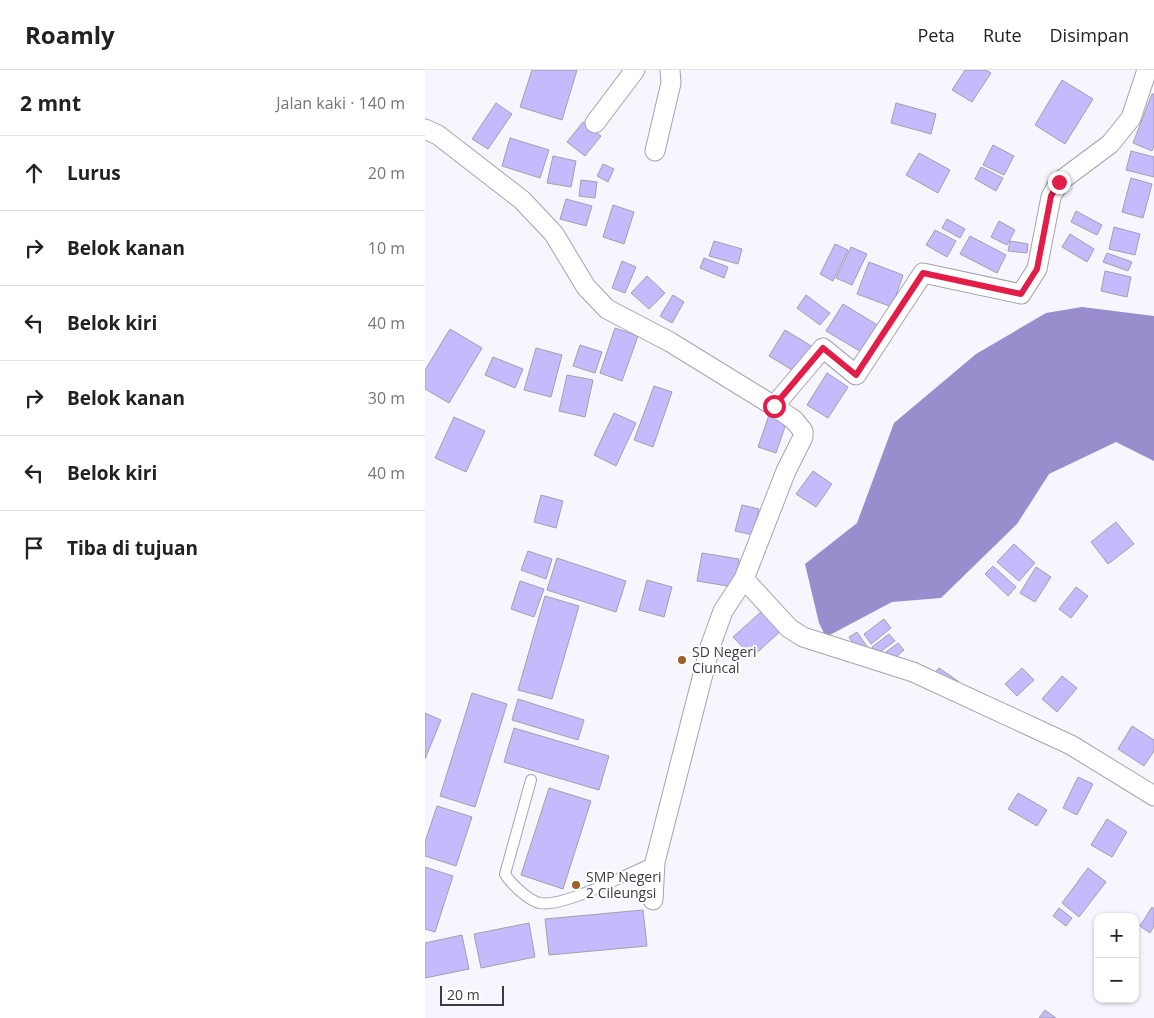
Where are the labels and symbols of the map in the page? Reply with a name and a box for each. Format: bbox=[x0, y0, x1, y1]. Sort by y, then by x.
route end bbox=[1048, 171, 1071, 194]
route start bbox=[763, 395, 786, 418]
place label: SD Negeri Ciuncal bbox=[692, 642, 757, 677]
marker: SD Negeri Ciuncal bbox=[676, 654, 688, 666]
place label: SMP Negeri 2 Cileungsi bbox=[586, 867, 661, 902]
marker: SMP Negeri 2 Cileungsi bbox=[570, 879, 582, 891]
scale bar bbox=[440, 983, 504, 1006]

